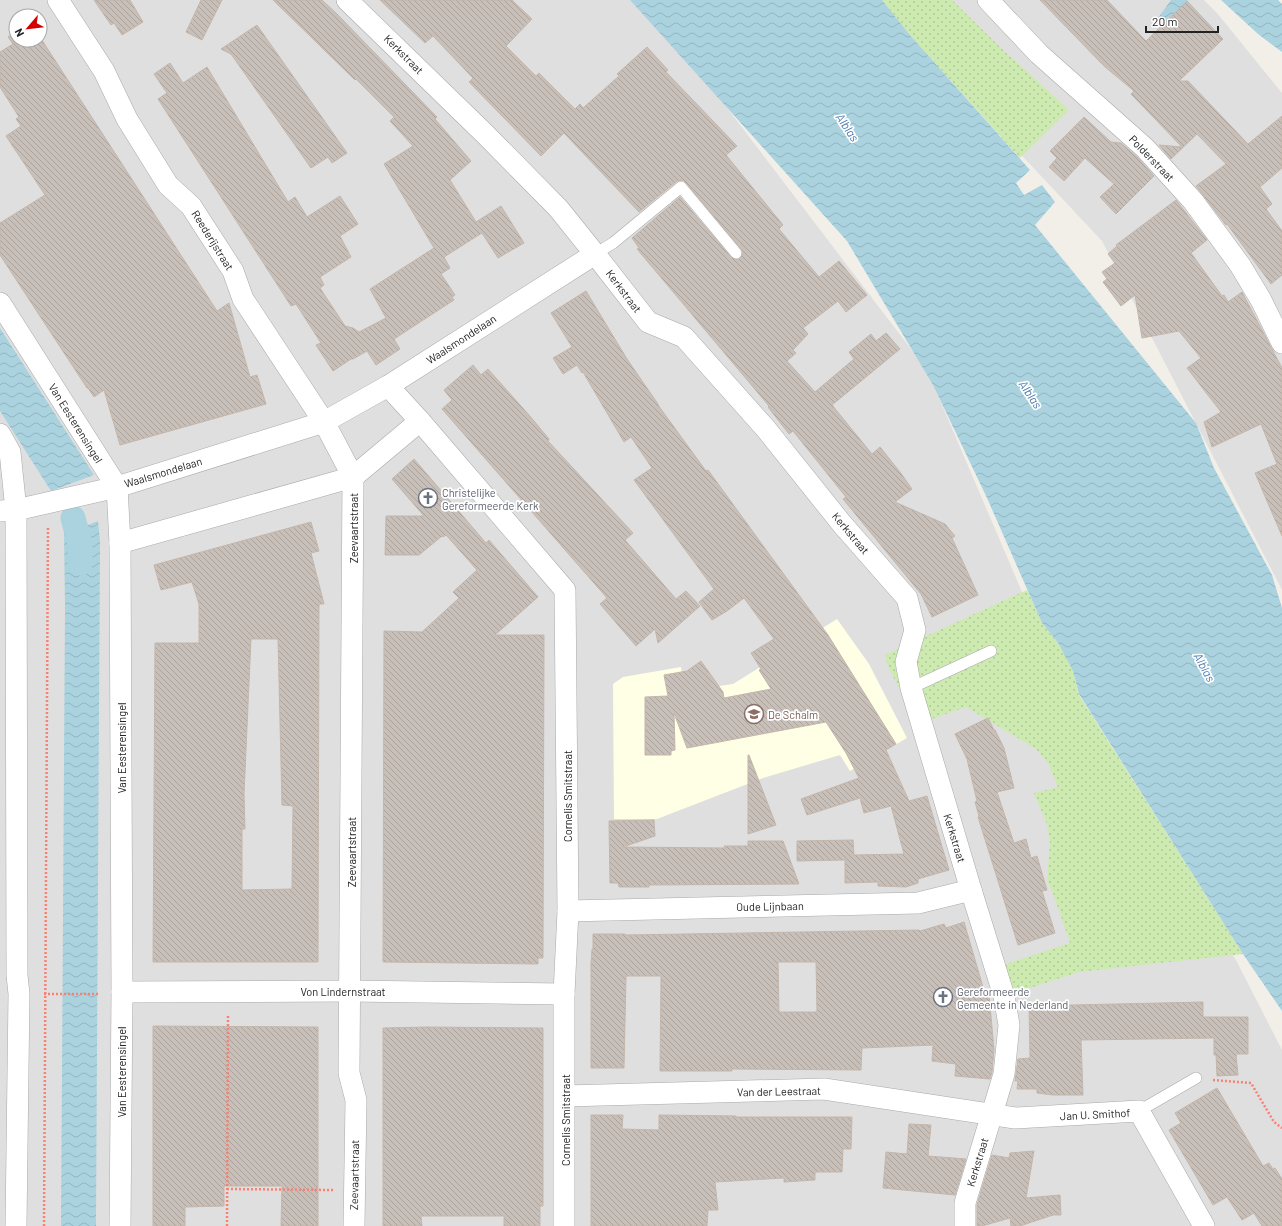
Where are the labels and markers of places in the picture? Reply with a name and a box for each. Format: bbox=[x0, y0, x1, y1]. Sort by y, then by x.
place label: Christelijke Gereformeerde Kerk bbox=[442, 486, 539, 512]
church icon: Christelijke Gereformeerde Kerk bbox=[417, 487, 439, 509]
school or university icon: De Schalm bbox=[743, 703, 765, 725]
place label: De Schalm bbox=[768, 708, 818, 721]
place label: Gereformeerde Gemeente in Nederland bbox=[957, 985, 1068, 1011]
church icon: Gereformeerde Gemeente in Nederland bbox=[932, 986, 954, 1008]

